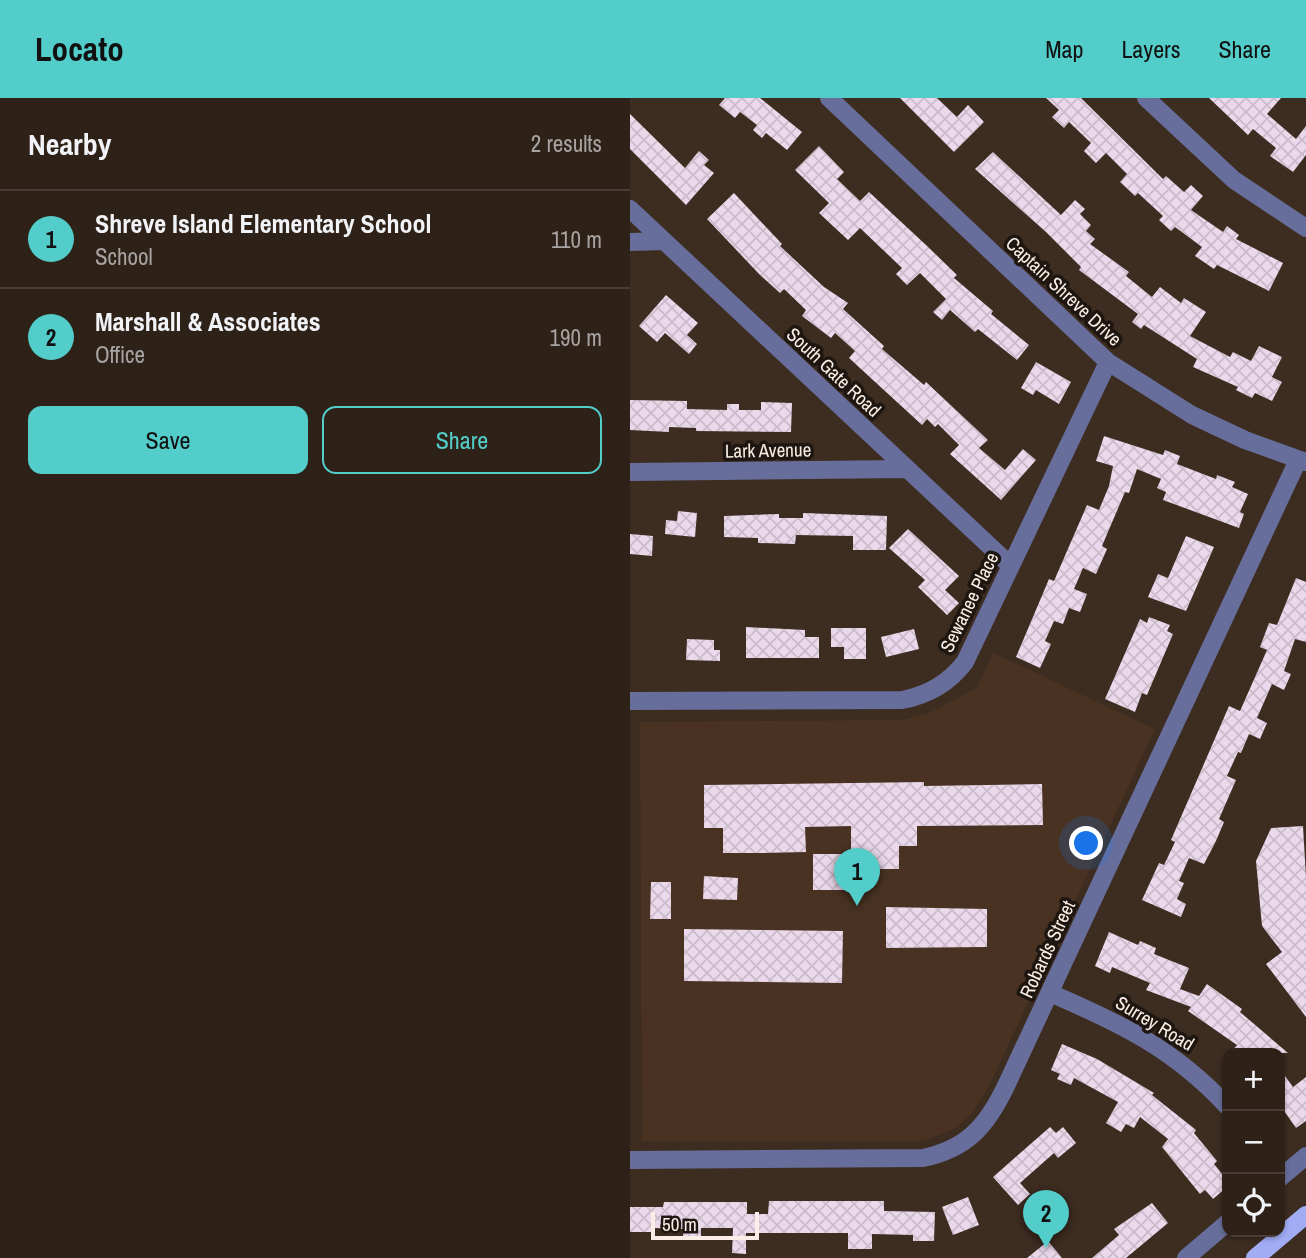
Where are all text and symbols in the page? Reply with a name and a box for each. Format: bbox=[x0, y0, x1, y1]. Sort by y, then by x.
text: Locato bbox=[35, 27, 124, 71]
text: Map bbox=[1045, 33, 1083, 65]
text: Layers bbox=[1121, 33, 1180, 65]
text: Share bbox=[1218, 33, 1271, 65]
text: Nearby bbox=[28, 124, 111, 164]
text: 2 results bbox=[531, 128, 602, 159]
text: Shreve Island Elementary School bbox=[95, 206, 432, 241]
text: 1 bbox=[46, 224, 56, 255]
text: 110 m bbox=[551, 224, 602, 255]
street label: Captain Shreve Drive bbox=[1000, 230, 1128, 352]
text: School bbox=[95, 241, 153, 272]
text: Marshall & Associates bbox=[95, 304, 321, 339]
street label: South Gate Road bbox=[781, 321, 887, 423]
text: 2 bbox=[46, 322, 56, 353]
text: 190 m bbox=[550, 322, 602, 353]
text: Office bbox=[95, 339, 145, 370]
button: Save bbox=[28, 406, 308, 474]
button: Share bbox=[322, 406, 602, 474]
street label: Lark Avenue bbox=[725, 436, 811, 464]
street label: Sewanee Place bbox=[934, 548, 1004, 656]
your location bbox=[1069, 826, 1103, 860]
pin: 1 bbox=[834, 848, 880, 906]
street label: Robards Street bbox=[1013, 895, 1081, 1002]
street label: Surrey Road bbox=[1111, 989, 1199, 1057]
map controls bbox=[1222, 1048, 1285, 1237]
button: + bbox=[1222, 1048, 1285, 1111]
button: − bbox=[1222, 1111, 1285, 1174]
button: locate bbox=[1222, 1174, 1285, 1237]
pin: 2 bbox=[1023, 1190, 1069, 1248]
scale bar bbox=[651, 1209, 760, 1241]
text: 50 m bbox=[662, 1211, 697, 1237]

